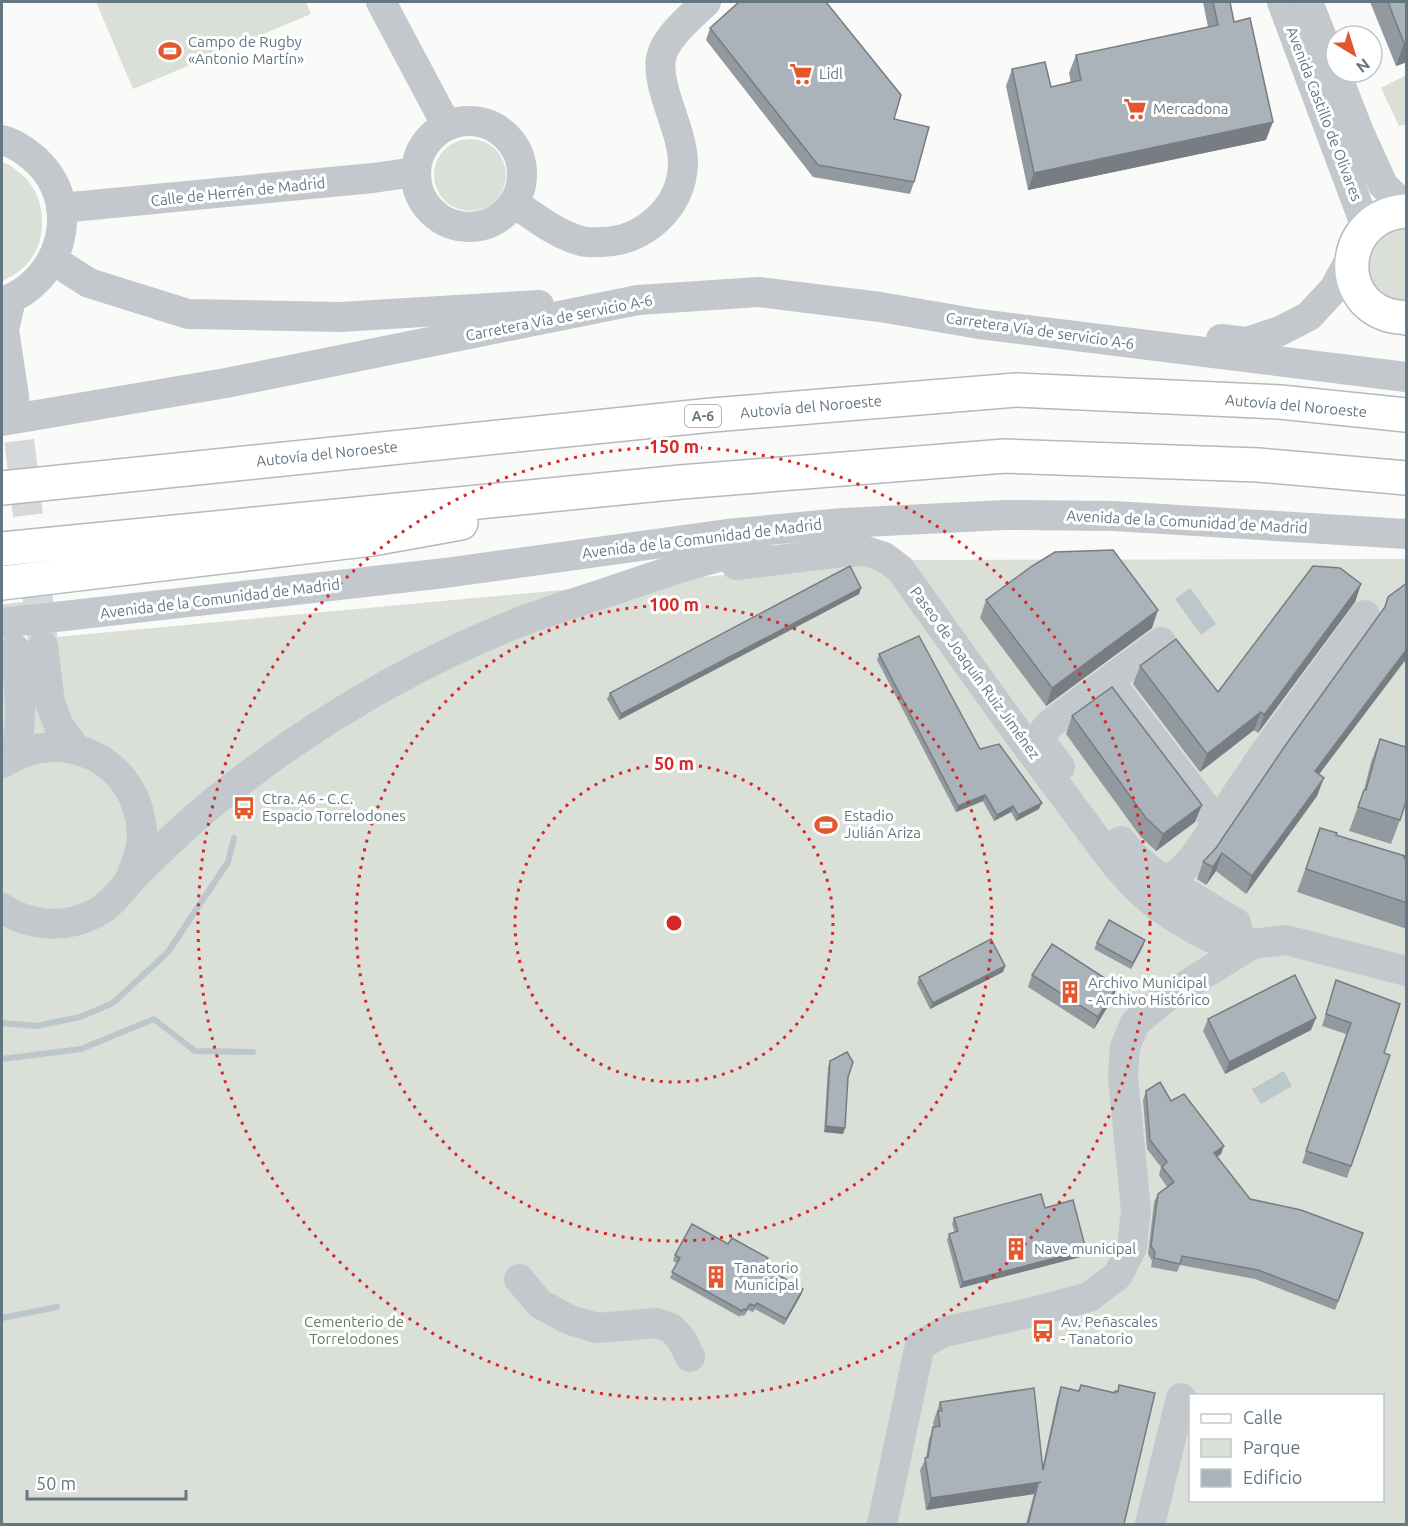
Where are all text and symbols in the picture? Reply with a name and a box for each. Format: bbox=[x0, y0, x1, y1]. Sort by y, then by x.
street label: Avenida Castillo de Olivares bbox=[1283, 24, 1366, 203]
north arrow bbox=[1324, 24, 1384, 84]
place label: Campo de Rugby «Antonio Martín» bbox=[188, 33, 304, 67]
sports icon: Campo de Rugby «Antonio Martín» bbox=[157, 38, 183, 64]
text: N bbox=[1353, 55, 1373, 77]
supermarket icon: Lidl bbox=[788, 61, 814, 87]
place label: Lidl bbox=[819, 65, 843, 82]
supermarket icon: Mercadona bbox=[1122, 96, 1148, 122]
place label: Mercadona bbox=[1153, 100, 1228, 117]
street label: Calle de Herrén de Madrid bbox=[150, 174, 326, 209]
street label: Carretera Vía de servicio A-6 bbox=[464, 291, 654, 344]
street label: Carretera Vía de servicio A-6 bbox=[945, 309, 1135, 352]
street label: Autovía del Noroeste bbox=[1224, 391, 1368, 420]
street label: Autovía del Noroeste bbox=[739, 392, 883, 421]
road number: A-6 bbox=[685, 405, 721, 427]
text: 150 m bbox=[649, 436, 699, 456]
street label: Autovía del Noroeste bbox=[255, 438, 399, 469]
street label: Avenida de la Comunidad de Madrid bbox=[1066, 507, 1308, 536]
street label: Avenida de la Comunidad de Madrid bbox=[581, 515, 823, 562]
street label: Avenida de la Comunidad de Madrid bbox=[99, 575, 341, 622]
street label: Paseo de Joaquín Ruiz Jiménez bbox=[907, 583, 1044, 762]
text: 100 m bbox=[649, 594, 699, 614]
text: 50 m bbox=[654, 753, 694, 773]
place label: Ctra. A6 - C.C. Espacio Torrelodones bbox=[262, 790, 406, 824]
bus stop icon: Ctra. A6 - C.C. Espacio Torrelodones bbox=[231, 795, 257, 821]
place label: Estadio Julián Ariza bbox=[844, 807, 921, 841]
sports icon: Estadio Julián Ariza bbox=[813, 812, 839, 838]
centre of rings bbox=[664, 913, 684, 933]
place label: Archivo Municipal - Archivo Histórico bbox=[1088, 974, 1210, 1008]
building icon: Archivo Municipal - Archivo Histórico bbox=[1057, 979, 1083, 1005]
building icon: Nave municipal bbox=[1003, 1236, 1029, 1262]
place label: Nave municipal bbox=[1034, 1240, 1136, 1257]
place label: Tanatorio Municipal bbox=[734, 1259, 799, 1293]
building icon: Tanatorio Municipal bbox=[703, 1264, 729, 1290]
park label: Cementerio de Torrelodones bbox=[304, 1313, 404, 1347]
place label: Av. Peñascales - Tanatorio bbox=[1061, 1313, 1158, 1347]
bus stop icon: Av. Peñascales - Tanatorio bbox=[1030, 1318, 1056, 1344]
legend bbox=[1189, 1394, 1384, 1502]
text: Calle bbox=[1243, 1407, 1283, 1427]
text: Parque bbox=[1243, 1437, 1300, 1457]
scale bar bbox=[27, 1463, 186, 1501]
text: Edificio bbox=[1243, 1467, 1302, 1487]
text: 50 m bbox=[36, 1473, 76, 1493]

